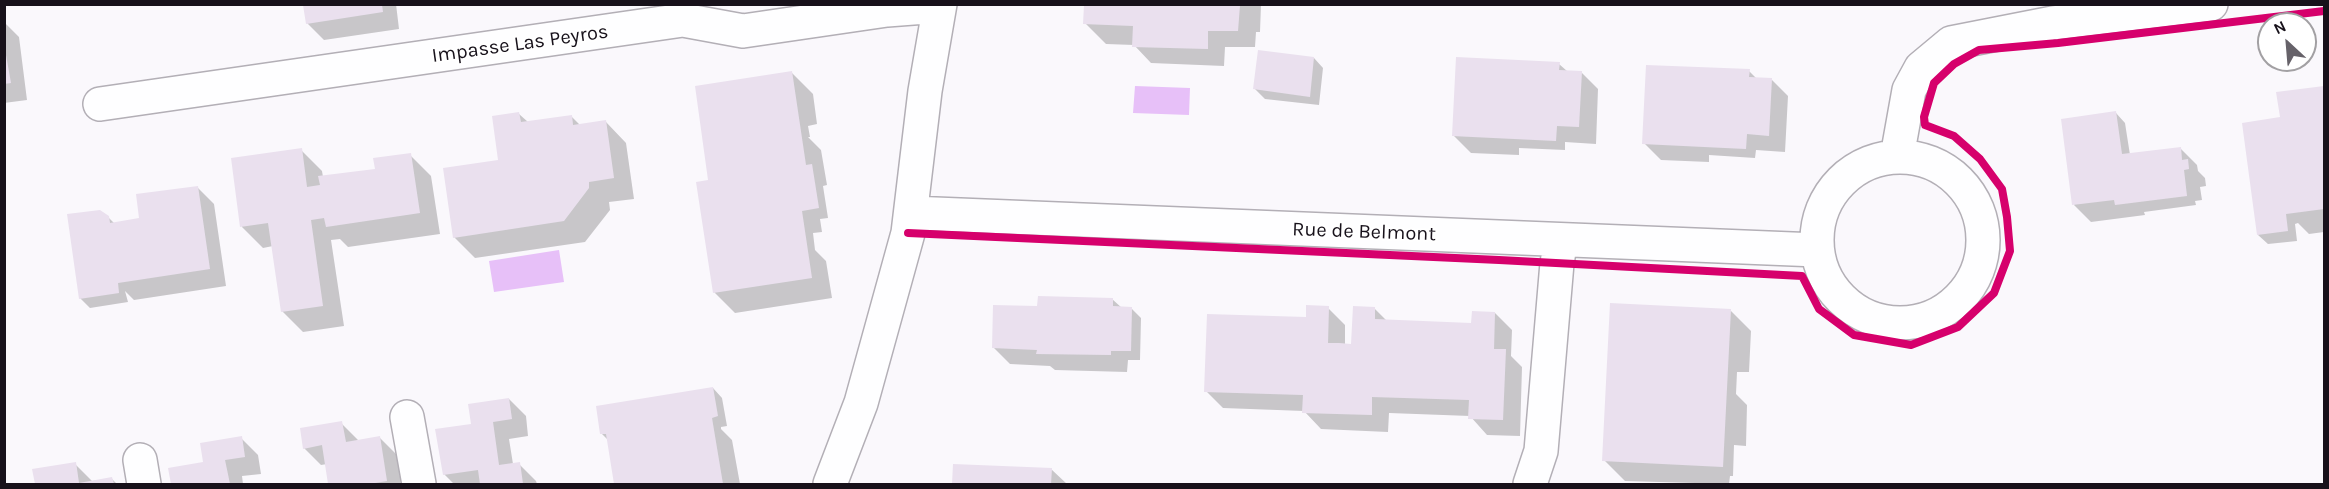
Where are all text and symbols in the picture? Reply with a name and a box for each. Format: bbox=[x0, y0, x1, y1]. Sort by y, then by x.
north arrow bbox=[2257, 12, 2317, 72]
text: N bbox=[2270, 16, 2289, 38]
street label: Impasse Las Peyros bbox=[430, 20, 610, 68]
street label: Rue de Belmont bbox=[1292, 217, 1436, 247]

